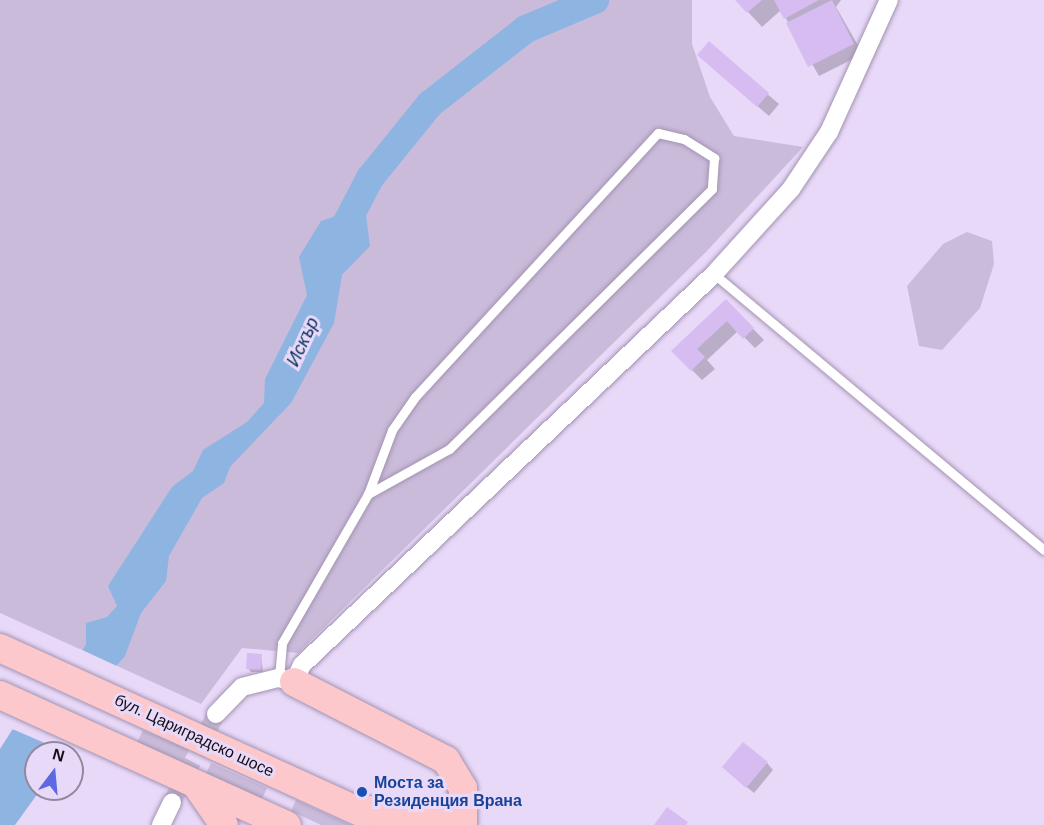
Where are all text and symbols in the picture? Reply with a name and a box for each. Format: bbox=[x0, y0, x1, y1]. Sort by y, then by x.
water label: Искър bbox=[282, 314, 324, 370]
street label: бул. Цариградско шосе bbox=[111, 691, 277, 781]
north arrow bbox=[24, 741, 84, 801]
text: N bbox=[51, 745, 66, 765]
place label: Моста за Резиденция Врана bbox=[374, 773, 522, 811]
marker: Моста за Резиденция Врана bbox=[355, 785, 369, 799]

